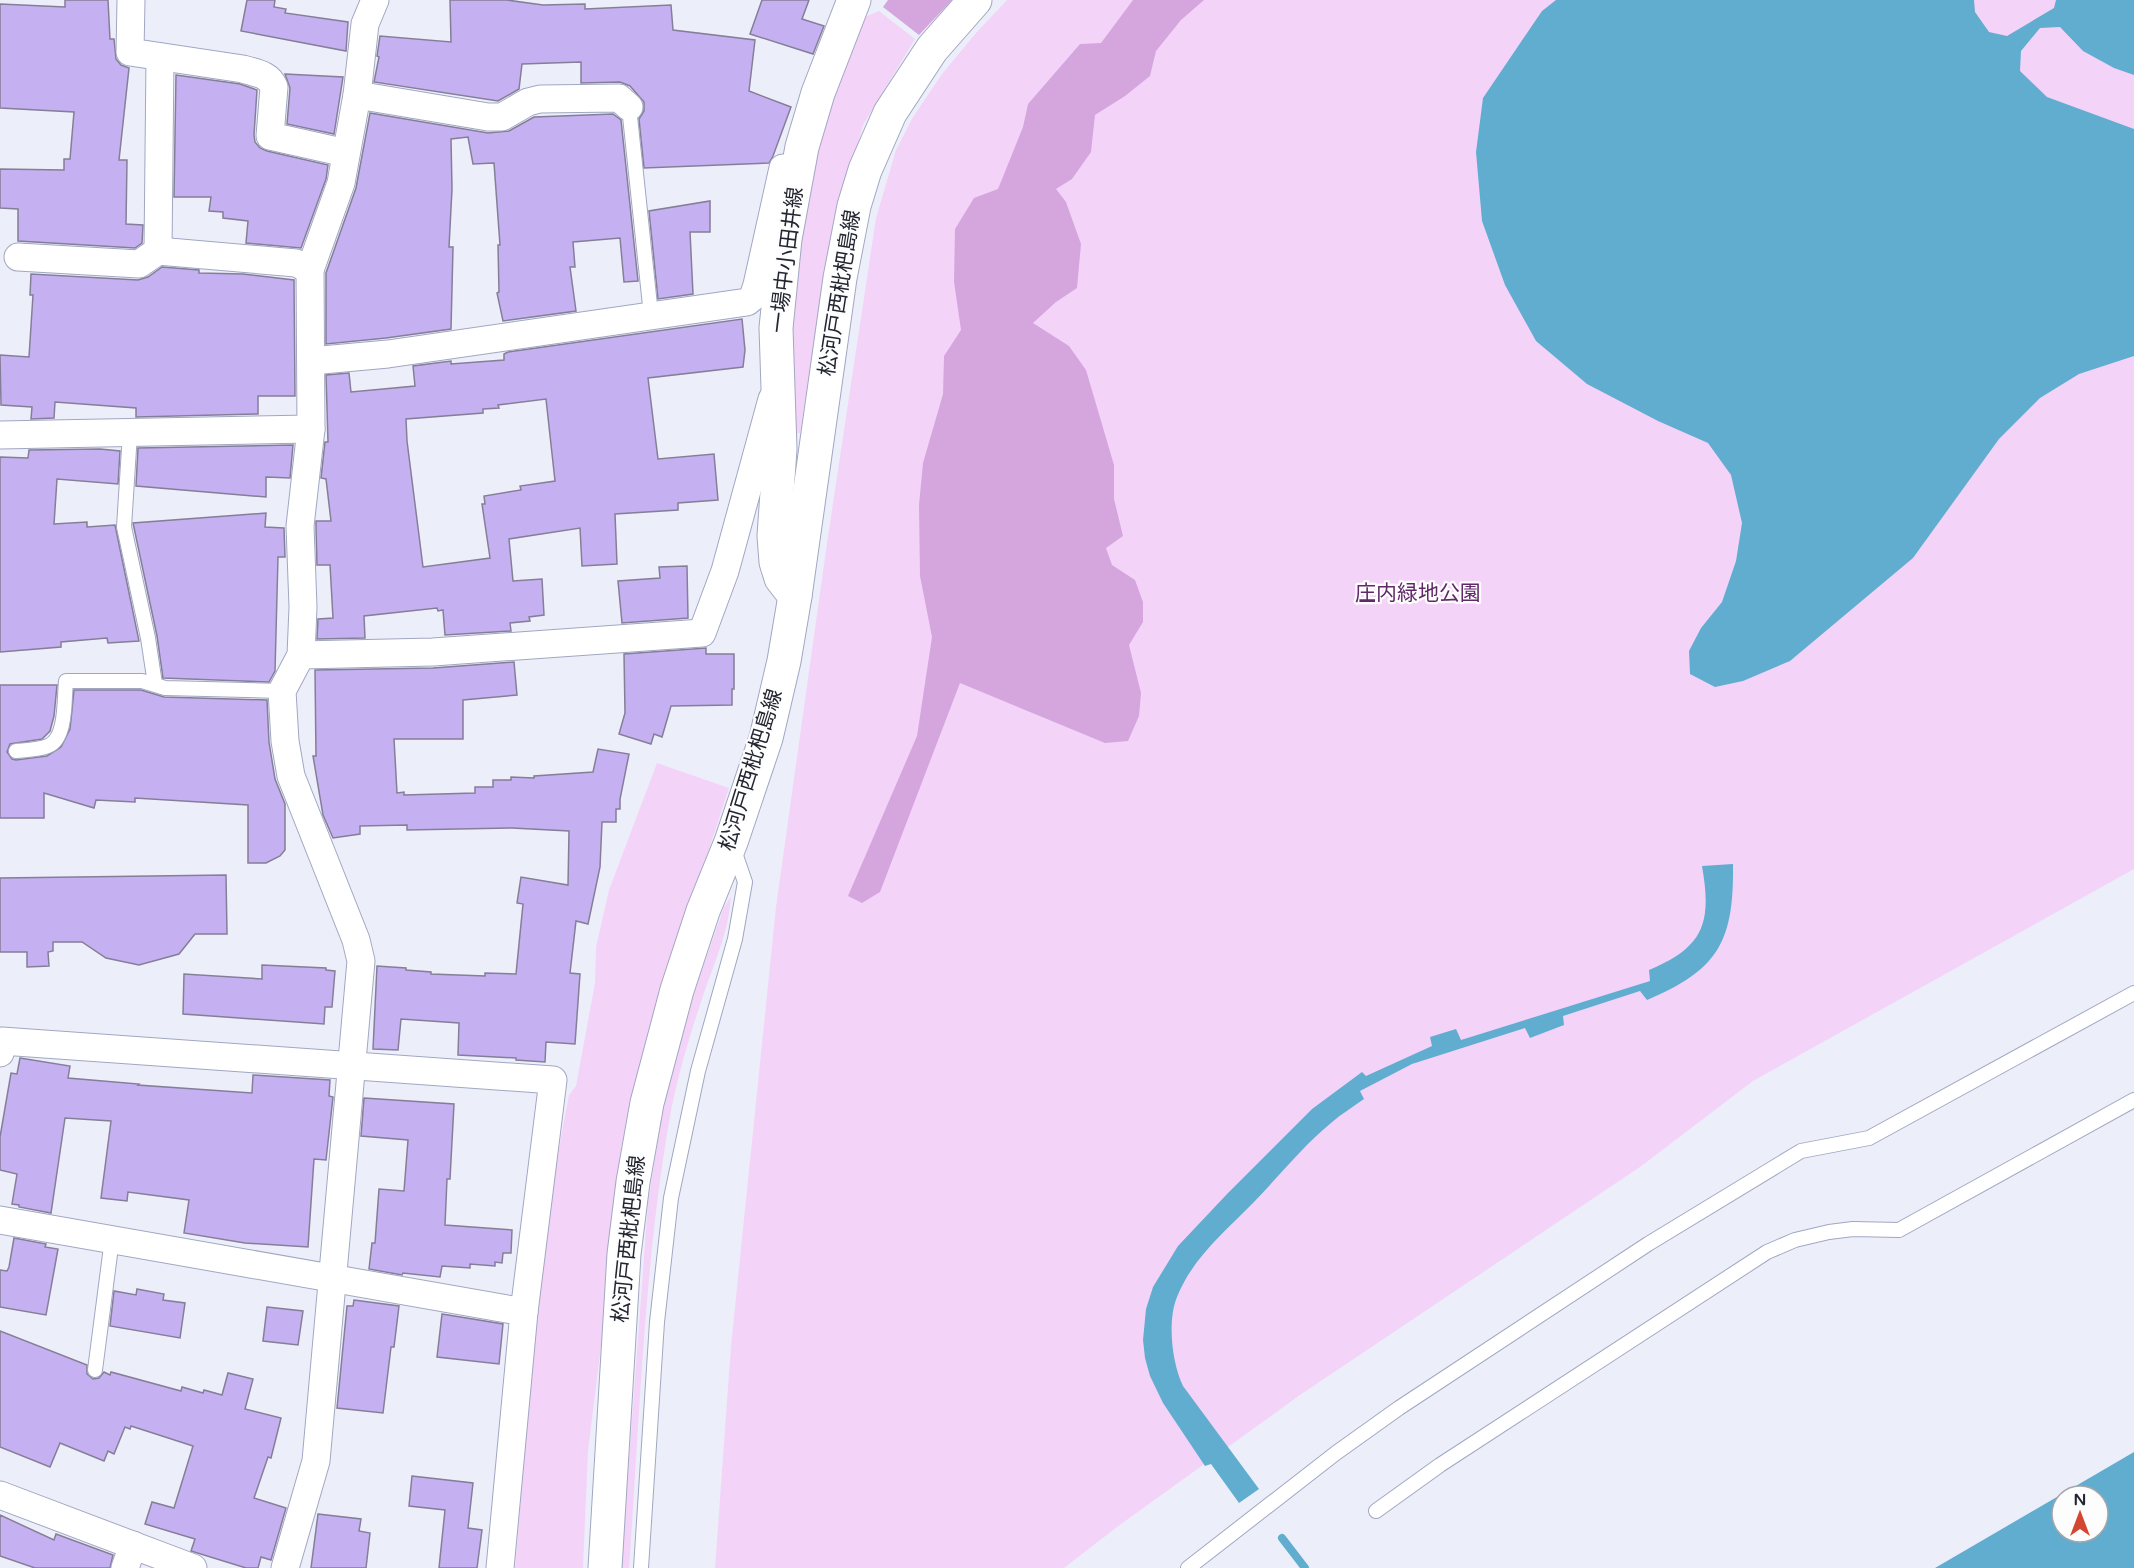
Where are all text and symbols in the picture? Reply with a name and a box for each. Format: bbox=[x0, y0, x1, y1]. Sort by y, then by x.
street label: 一場中小田井線 bbox=[766, 186, 808, 334]
street label: 松河戸西枇杷島線 bbox=[815, 208, 865, 378]
park label: 庄内緑地公園 bbox=[1355, 581, 1481, 606]
street label: 松河戸西枇杷島線 bbox=[714, 686, 788, 854]
street label: 松河戸西枇杷島線 bbox=[608, 1154, 650, 1324]
north arrow bbox=[2050, 1484, 2110, 1544]
text: N bbox=[2074, 1490, 2086, 1510]

